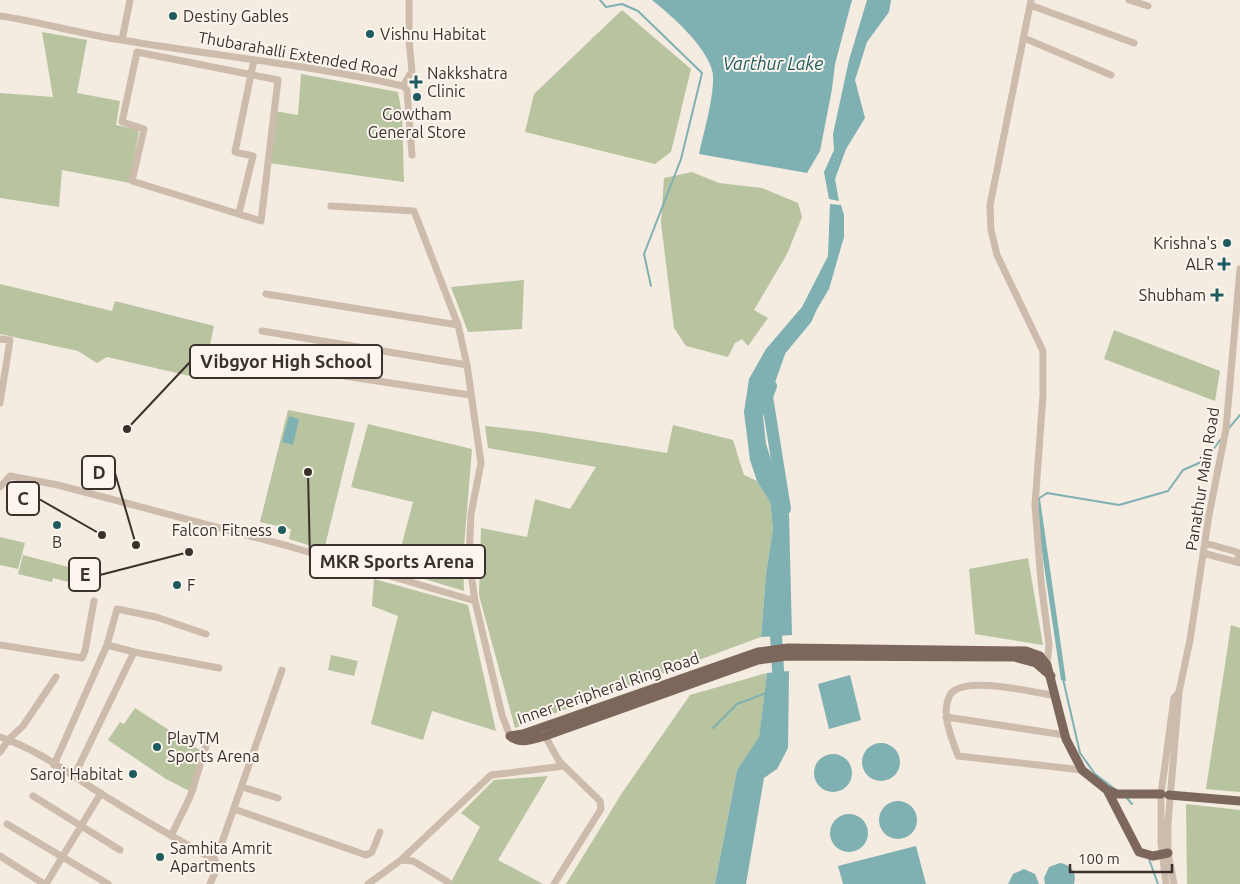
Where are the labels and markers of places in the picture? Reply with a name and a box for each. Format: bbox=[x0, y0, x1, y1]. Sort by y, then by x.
place label: Destiny Gables bbox=[183, 7, 289, 25]
marker: Destiny Gables bbox=[167, 10, 179, 22]
place label: Vishnu Habitat bbox=[380, 25, 487, 43]
marker: Vishnu Habitat bbox=[364, 28, 376, 40]
place label: Nakkshatra Clinic bbox=[427, 64, 508, 100]
marker: Nakkshatra Clinic bbox=[409, 75, 423, 89]
marker: Gowtham General Store bbox=[411, 91, 423, 103]
place label: Gowtham General Store bbox=[368, 105, 466, 141]
place label: Krishna's bbox=[1153, 234, 1217, 252]
marker: Krishna's bbox=[1221, 237, 1233, 249]
place label: ALR bbox=[1185, 255, 1214, 273]
marker: ALR bbox=[1218, 258, 1230, 270]
place label: Shubham bbox=[1139, 286, 1206, 304]
marker: Shubham bbox=[1210, 288, 1224, 302]
callout: Vibgyor High School bbox=[190, 345, 382, 378]
callout: D bbox=[82, 456, 115, 489]
callout: C bbox=[7, 482, 39, 515]
marker: B bbox=[51, 519, 63, 531]
place label: Falcon Fitness bbox=[172, 521, 272, 539]
marker: Falcon Fitness bbox=[276, 524, 288, 536]
place label: B bbox=[52, 533, 62, 551]
callout: MKR Sports Arena bbox=[310, 545, 485, 578]
callout: E bbox=[69, 558, 100, 591]
place label: F bbox=[187, 576, 195, 594]
marker: F bbox=[171, 579, 183, 591]
place label: PlayTM Sports Arena bbox=[167, 729, 260, 765]
marker: PlayTM Sports Arena bbox=[151, 741, 163, 753]
place label: Saroj Habitat bbox=[30, 765, 124, 783]
marker: Saroj Habitat bbox=[127, 768, 139, 780]
place label: Samhita Amrit Apartments bbox=[170, 839, 273, 875]
marker: Samhita Amrit Apartments bbox=[154, 851, 166, 863]

